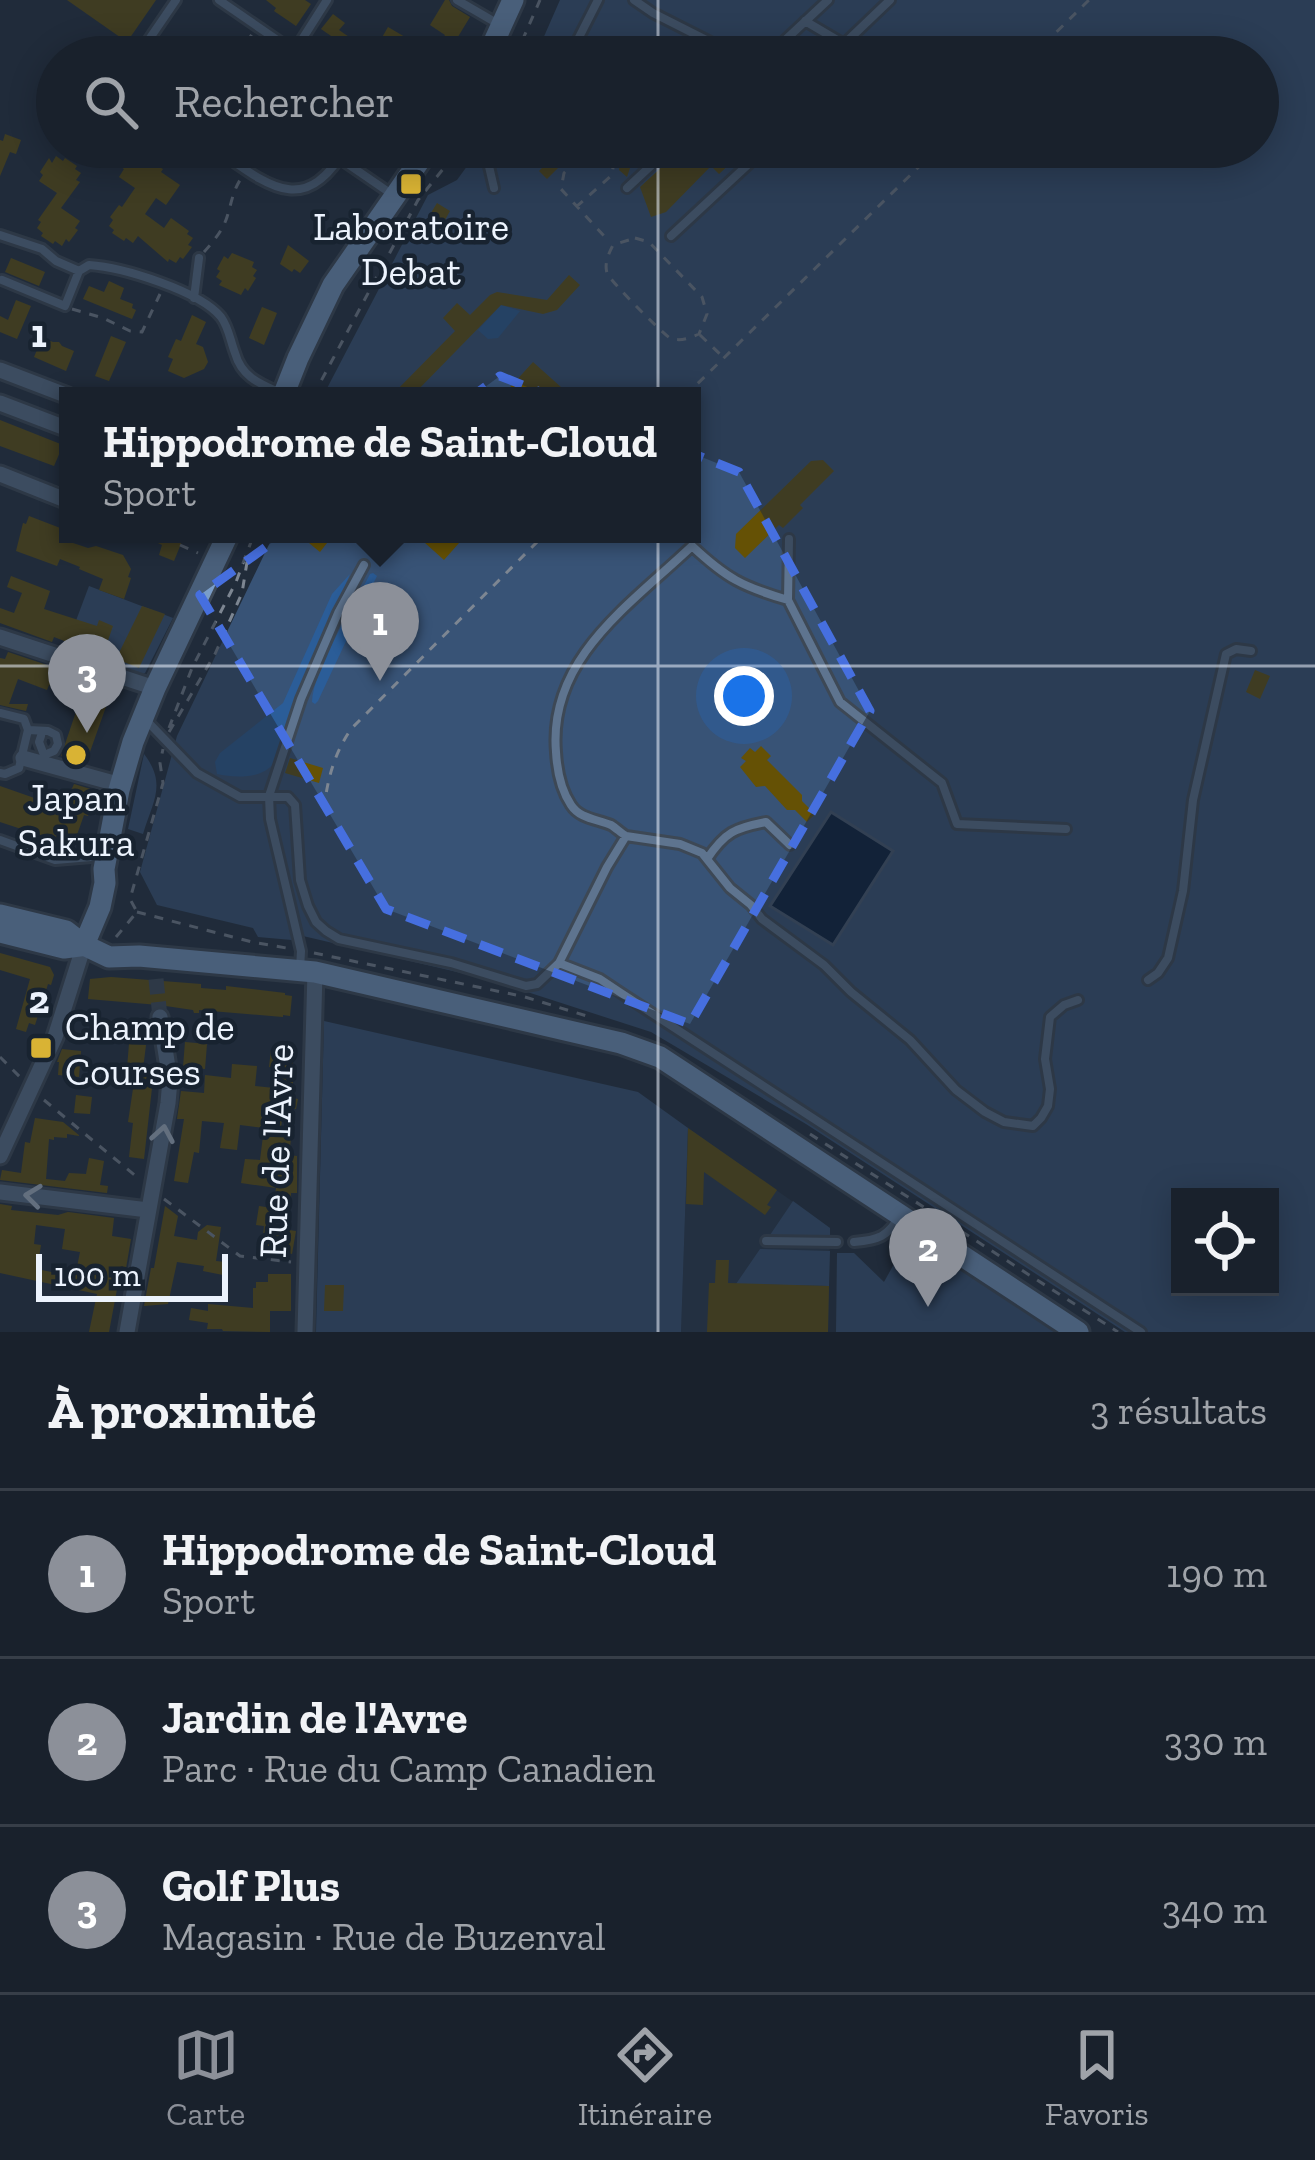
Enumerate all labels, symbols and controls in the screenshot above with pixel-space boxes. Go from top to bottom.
search box [36,36,1279,168]
icon: search [78,69,144,135]
text: Rechercher [174,75,394,129]
marker: Laboratoire Debat [398,171,424,197]
place label: Laboratoire Debat [313,203,509,295]
text: 1 [31,310,47,357]
popup [59,387,701,543]
text: Hippodrome de Saint-Cloud [103,415,657,469]
text: Sport [103,469,196,516]
pin: 1 [341,582,419,681]
pin: 3 [48,634,126,733]
your location [714,666,774,726]
marker: Japan Sakura [63,742,89,768]
place label: Japan Sakura [17,774,135,866]
text: 2 [29,976,50,1023]
place label: Champ de Courses [65,1003,235,1095]
marker: Champ de Courses [28,1035,54,1061]
street label: Rue de l'Avre [249,1043,303,1259]
one-way arrow [149,1125,174,1145]
one-way arrow [23,1184,42,1210]
map controls [1171,1188,1279,1296]
button: locate [1171,1188,1279,1296]
pin: 2 [889,1208,967,1307]
scale bar [36,1248,228,1301]
text: 100 m [54,1255,141,1294]
text: À proximité [48,1380,316,1441]
text: 3 résultats [1090,1387,1267,1434]
text: Hippodrome de Saint-Cloud [162,1523,716,1577]
text: 1 [79,1550,95,1597]
text: 190 m [1166,1550,1267,1597]
text: Sport [162,1577,255,1624]
text: Jardin de l'Avre [162,1691,468,1745]
text: 2 [77,1718,97,1765]
text: 330 m [1164,1718,1267,1765]
text: Parc · Rue du Camp Canadien [162,1745,655,1792]
text: Golf Plus [162,1859,340,1913]
text: 3 [77,1886,97,1933]
text: 340 m [1162,1886,1267,1933]
text: Magasin · Rue de Buzenval [162,1913,606,1960]
tab: Carte [166,2022,245,2133]
tab: Itinéraire [578,2022,712,2133]
tab: Favoris [1045,2022,1149,2133]

